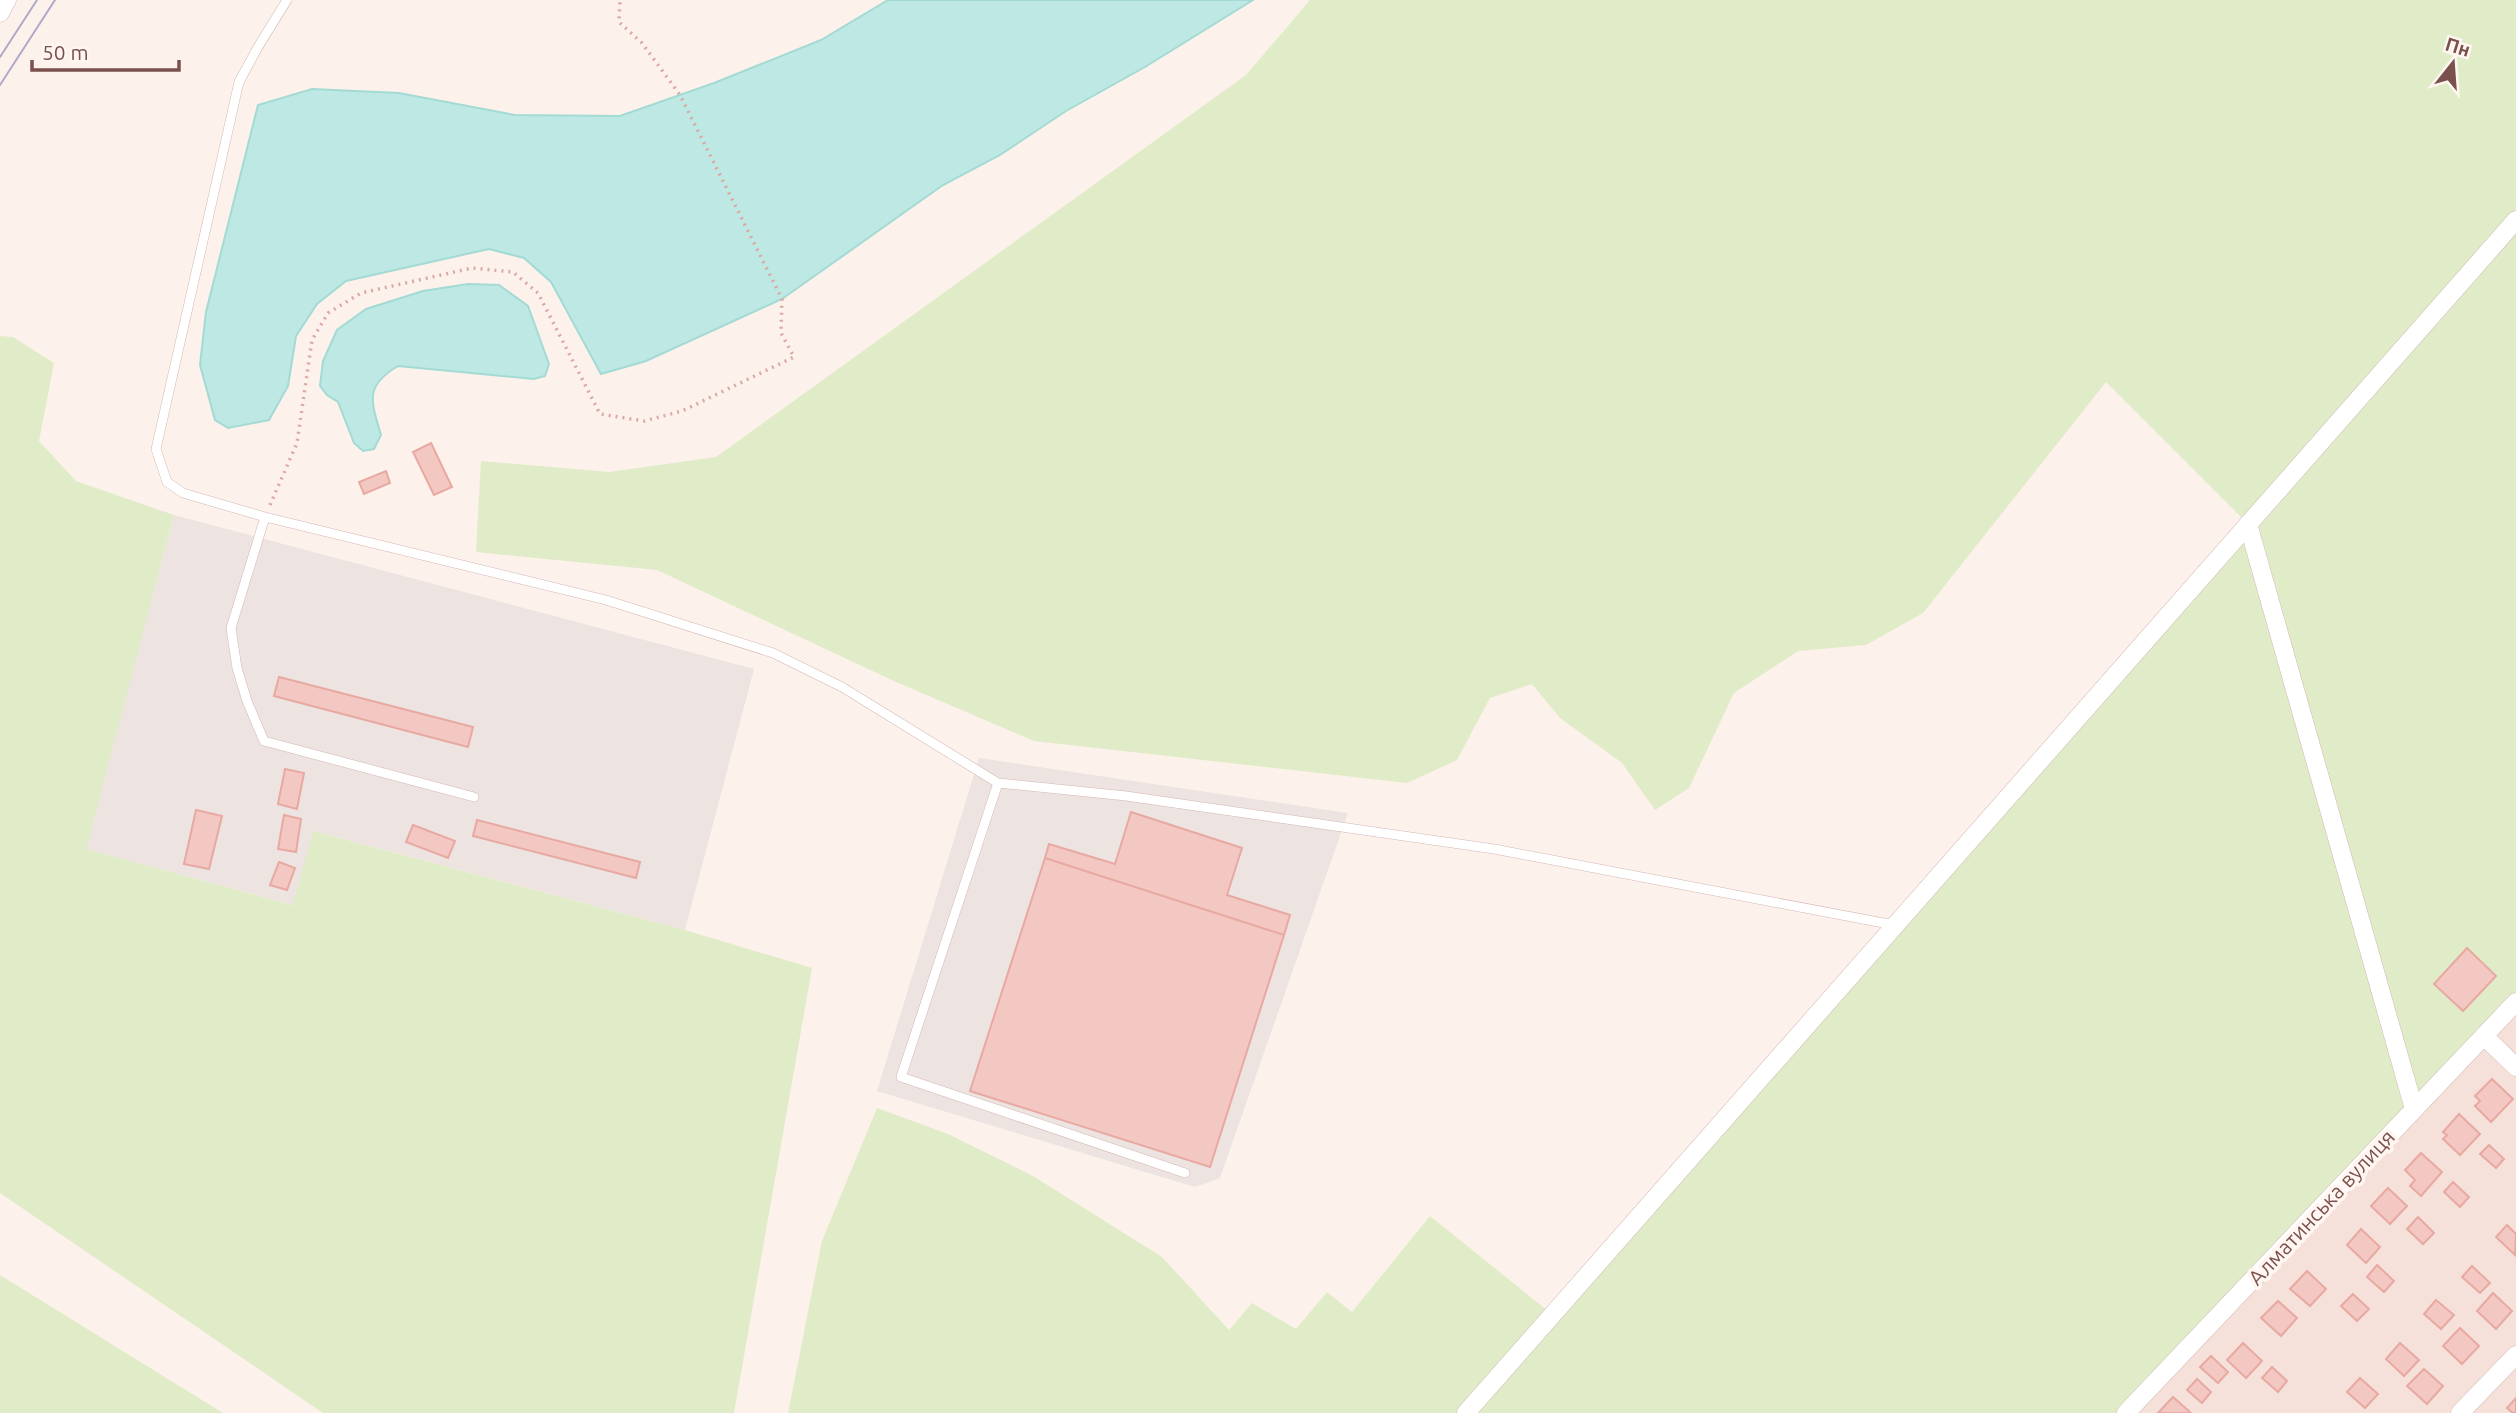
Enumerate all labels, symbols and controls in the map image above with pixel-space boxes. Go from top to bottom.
scale bar [32,28,178,72]
north arrow [2418,28,2488,98]
text: Пн [2443,33,2473,61]
text: 50 m [42,40,89,64]
street label: Алматинська вулиця [2243,1125,2399,1289]

